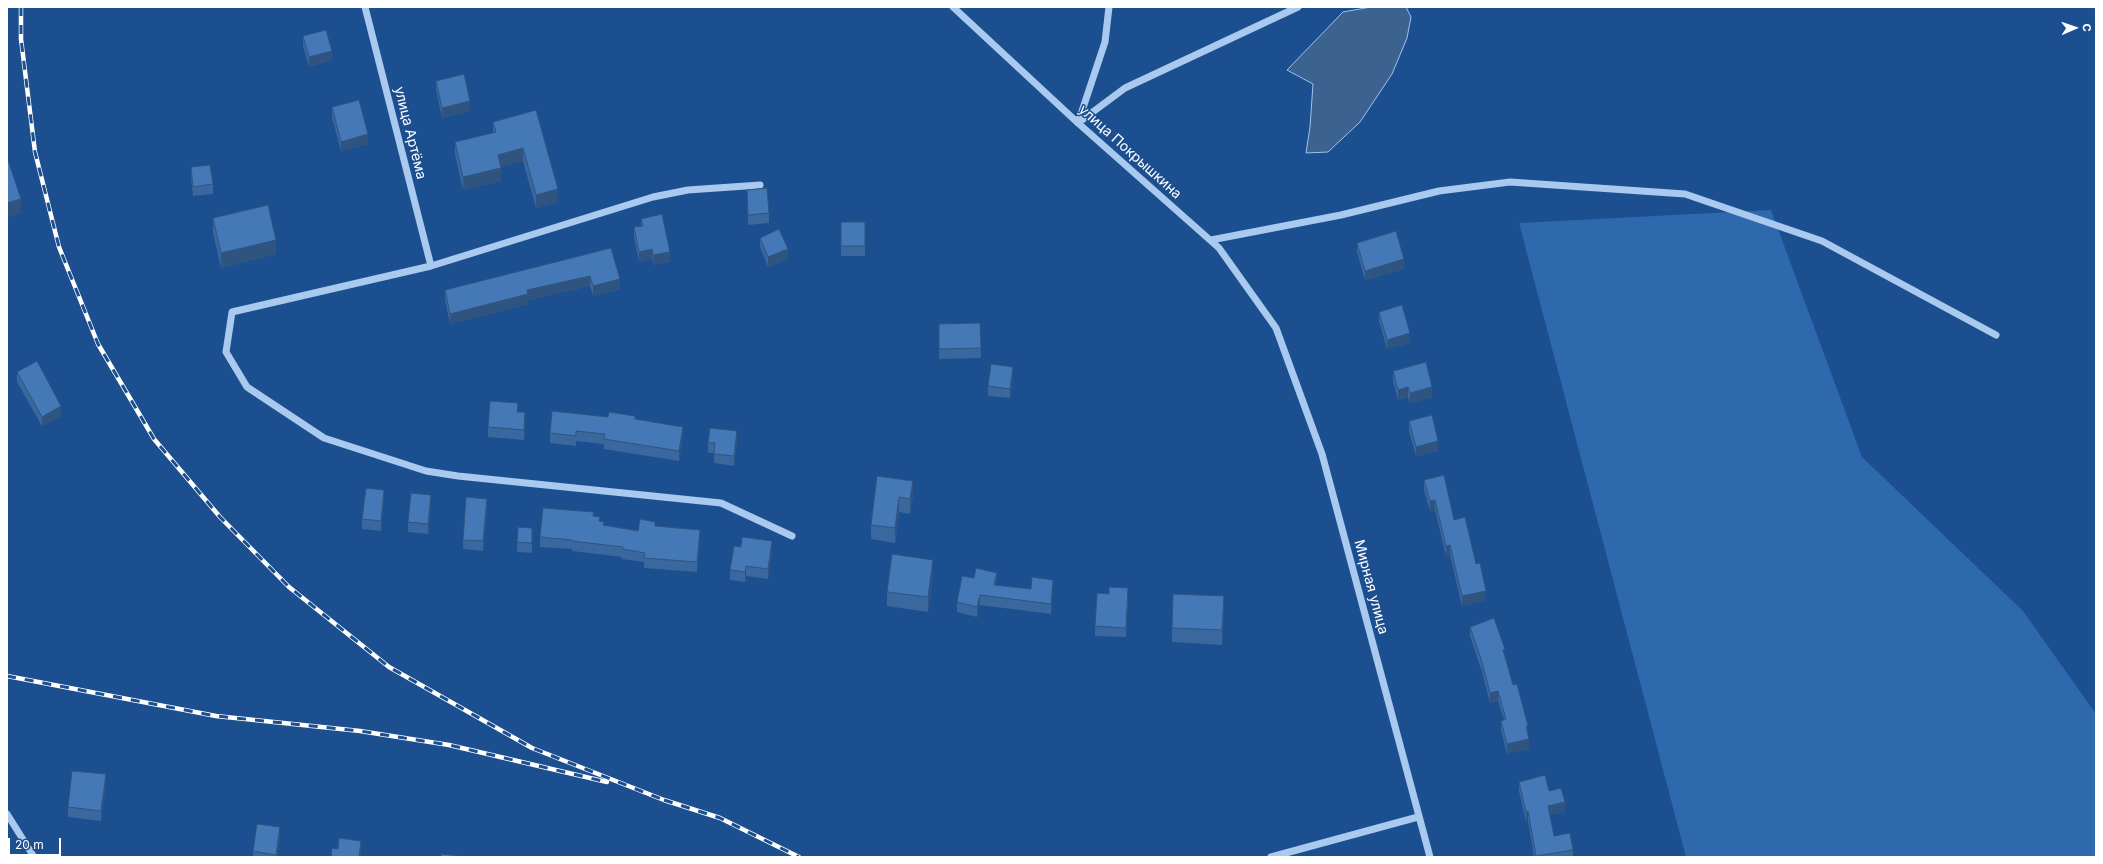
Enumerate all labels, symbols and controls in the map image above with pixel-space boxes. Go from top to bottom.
north arrow [2055,8,2095,48]
text: С [2080,23,2094,32]
street label: улица Артёма [390,85,430,181]
street label: улица Покрышкина [1075,101,1185,203]
street label: Мирная улица [1350,538,1392,636]
scale bar [10,830,63,856]
text: 20 m [15,837,44,852]

